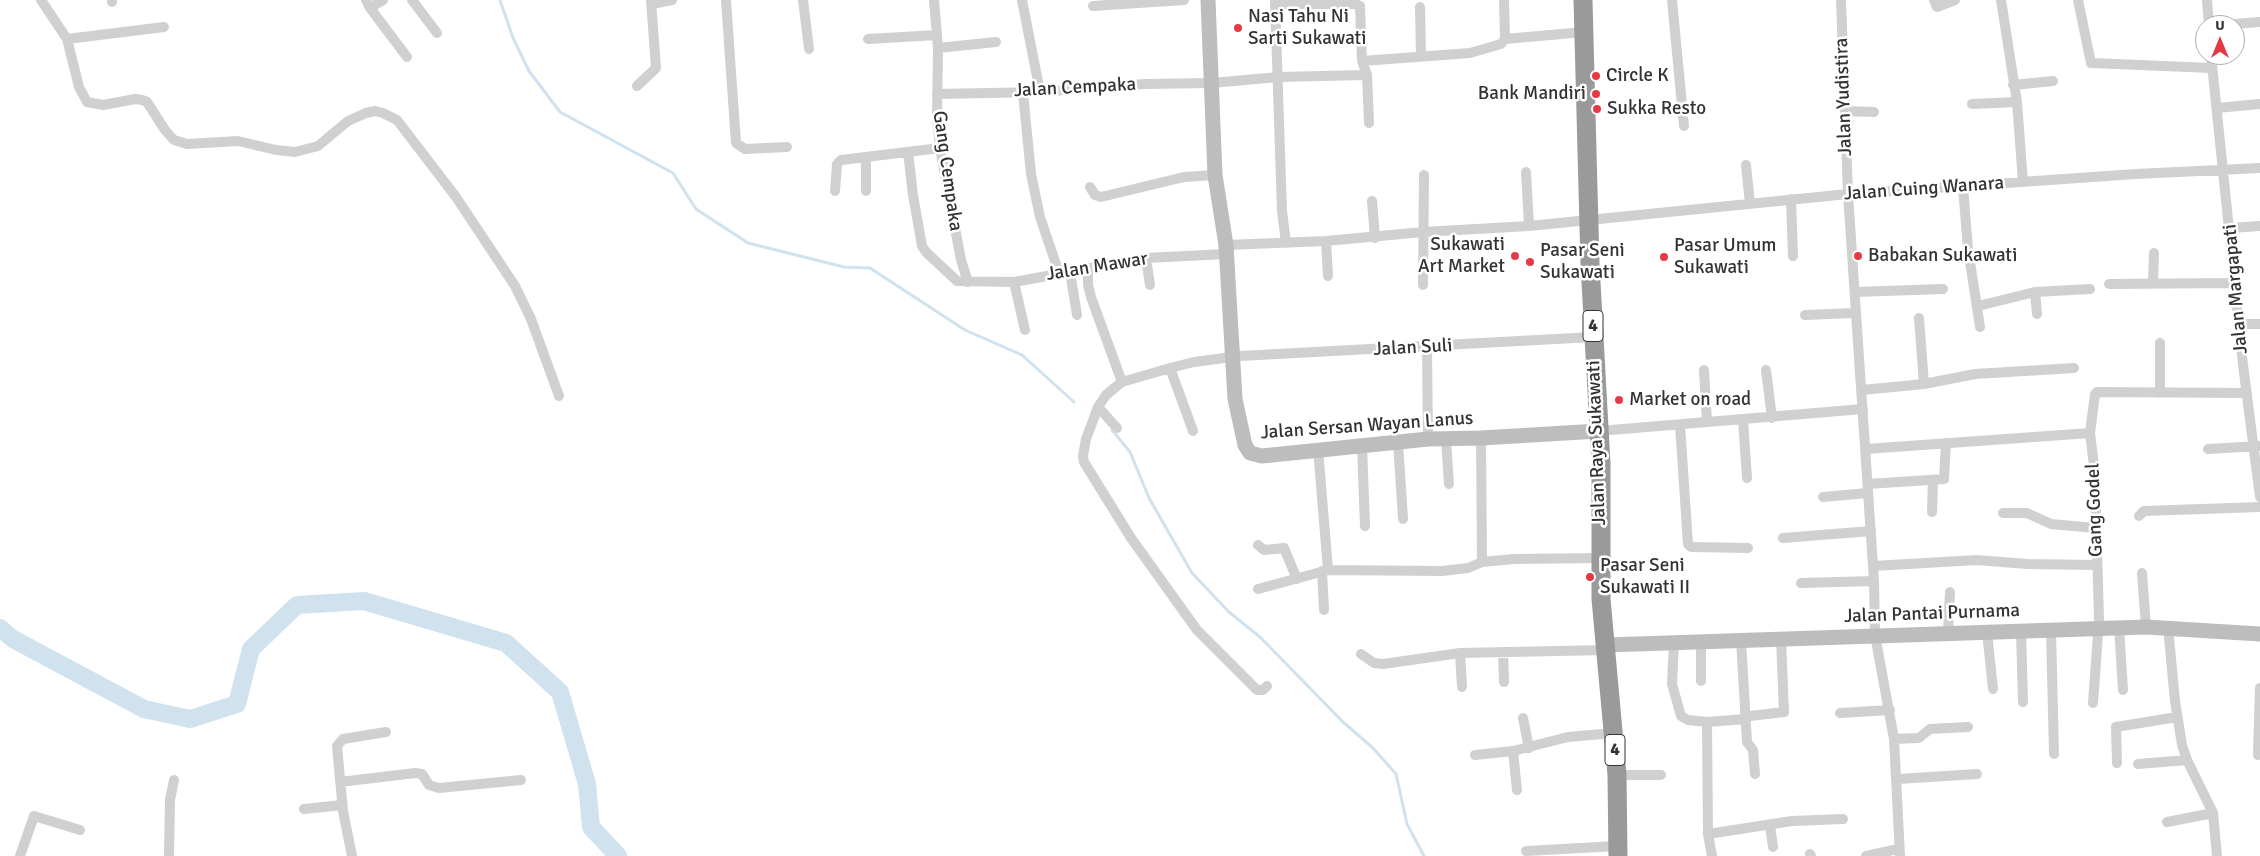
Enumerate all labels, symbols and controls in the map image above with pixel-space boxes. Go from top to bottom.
place label: Nasi Tahu Ni Sarti Sukawati [1248,6,1367,50]
north arrow [2195,15,2245,65]
text: U [2215,17,2225,34]
marker: Nasi Tahu Ni Sarti Sukawati [1232,22,1244,34]
street label: Jalan Yudistira [1831,37,1857,157]
place label: Circle K [1606,65,1669,87]
marker: Circle K [1590,70,1602,82]
street label: Jalan Cempaka [1013,73,1137,103]
place label: Bank Mandiri [1478,83,1586,105]
marker: Bank Mandiri [1590,88,1602,100]
place label: Sukka Resto [1607,98,1706,120]
marker: Sukka Resto [1591,103,1603,115]
street label: Gang Cempaka [927,109,967,233]
street label: Jalan Cuing Wanara [1843,172,2005,206]
street label: Jalan Margapati [2219,223,2253,355]
place label: Sukawati Art Market [1418,234,1505,278]
place label: Pasar Umum Sukawati [1674,235,1777,279]
place label: Pasar Seni Sukawati [1540,240,1625,284]
place label: Babakan Sukawati [1868,245,2017,267]
street label: Jalan Mawar [1045,248,1149,286]
marker: Sukawati Art Market [1509,250,1521,262]
marker: Babakan Sukawati [1852,250,1864,262]
marker: Pasar Umum Sukawati [1658,251,1670,263]
marker: Pasar Seni Sukawati [1524,256,1536,268]
road number: 4 [1583,310,1603,342]
street label: Jalan Suli [1373,335,1453,361]
street label: Jalan Raya Sukawati [1583,360,1611,526]
place label: Market on road [1629,389,1751,411]
marker: Market on road [1613,394,1625,406]
street label: Jalan Sersan Wayan Lanus [1260,407,1474,445]
street label: Gang Godel [2082,463,2108,557]
place label: Pasar Seni Sukawati II [1600,555,1690,599]
marker: Pasar Seni Sukawati II [1584,571,1596,583]
street label: Jalan Pantai Purnama [1844,600,2020,628]
road number: 4 [1605,734,1625,766]

